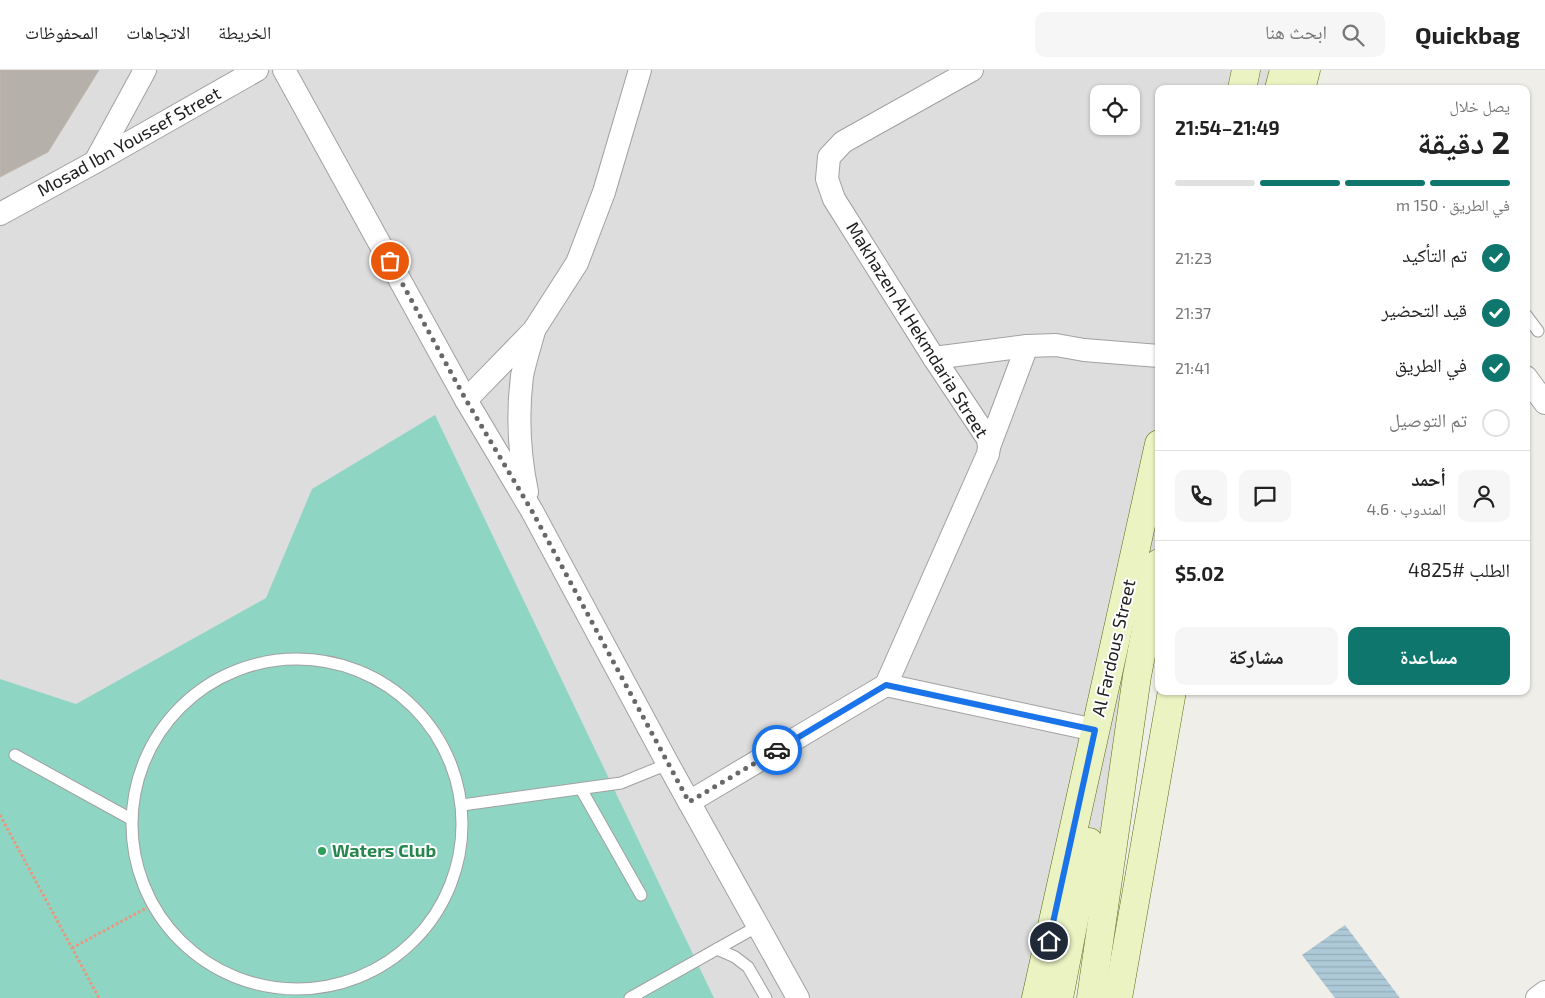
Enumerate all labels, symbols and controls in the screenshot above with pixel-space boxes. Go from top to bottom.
search box [1035,12,1385,57]
text: ابحث هنا [1265,20,1327,43]
text: Quickbag [1415,20,1520,49]
text: المحفوظات [25,21,98,43]
text: الاتجاهات [126,21,190,43]
text: الخريطة [218,21,271,43]
icon: search [1339,21,1367,49]
street label: Mosad Ibn Youssef Street [33,81,224,201]
map controls [1090,85,1140,135]
button: locate [1090,85,1140,135]
text: يصل خلال [1450,96,1510,115]
text: 21:49–21:54 [1175,116,1280,139]
text: 2 دقيقة [1417,122,1510,160]
text: في الطريق · 150 m [1396,195,1510,214]
street label: Makhazen Al Hekmdaria Street [842,217,994,442]
pin [369,240,411,282]
text: تم التأكيد [1402,243,1467,266]
icon: check [1482,244,1510,272]
icon: bag [376,247,404,275]
text: 21:23 [1175,248,1212,267]
text: قيد التحضير [1382,298,1467,321]
icon: check [1482,299,1510,327]
text: 21:37 [1175,303,1211,322]
text: في الطريق [1395,353,1467,376]
icon: check [1482,354,1510,382]
text: 21:41 [1175,358,1210,377]
text: تم التوصيل [1389,408,1467,431]
text: أحمد [1411,467,1446,490]
button: phone [1175,470,1227,522]
button: chat [1239,470,1291,522]
button: person [1458,470,1510,522]
text: المندوب · 4.6 [1367,499,1446,518]
text: الطلب #4825 [1408,558,1510,581]
text: $5.02 [1175,562,1224,585]
street label: Al Fardous Street [1087,577,1140,719]
button: مشاركة [1175,627,1338,685]
button: مساعدة [1348,627,1510,685]
courier [752,725,802,775]
icon: car [763,736,791,764]
place label: Waters Club [332,839,436,861]
marker: Waters Club [316,845,328,857]
pin [1028,920,1070,962]
icon: home [1035,927,1063,955]

